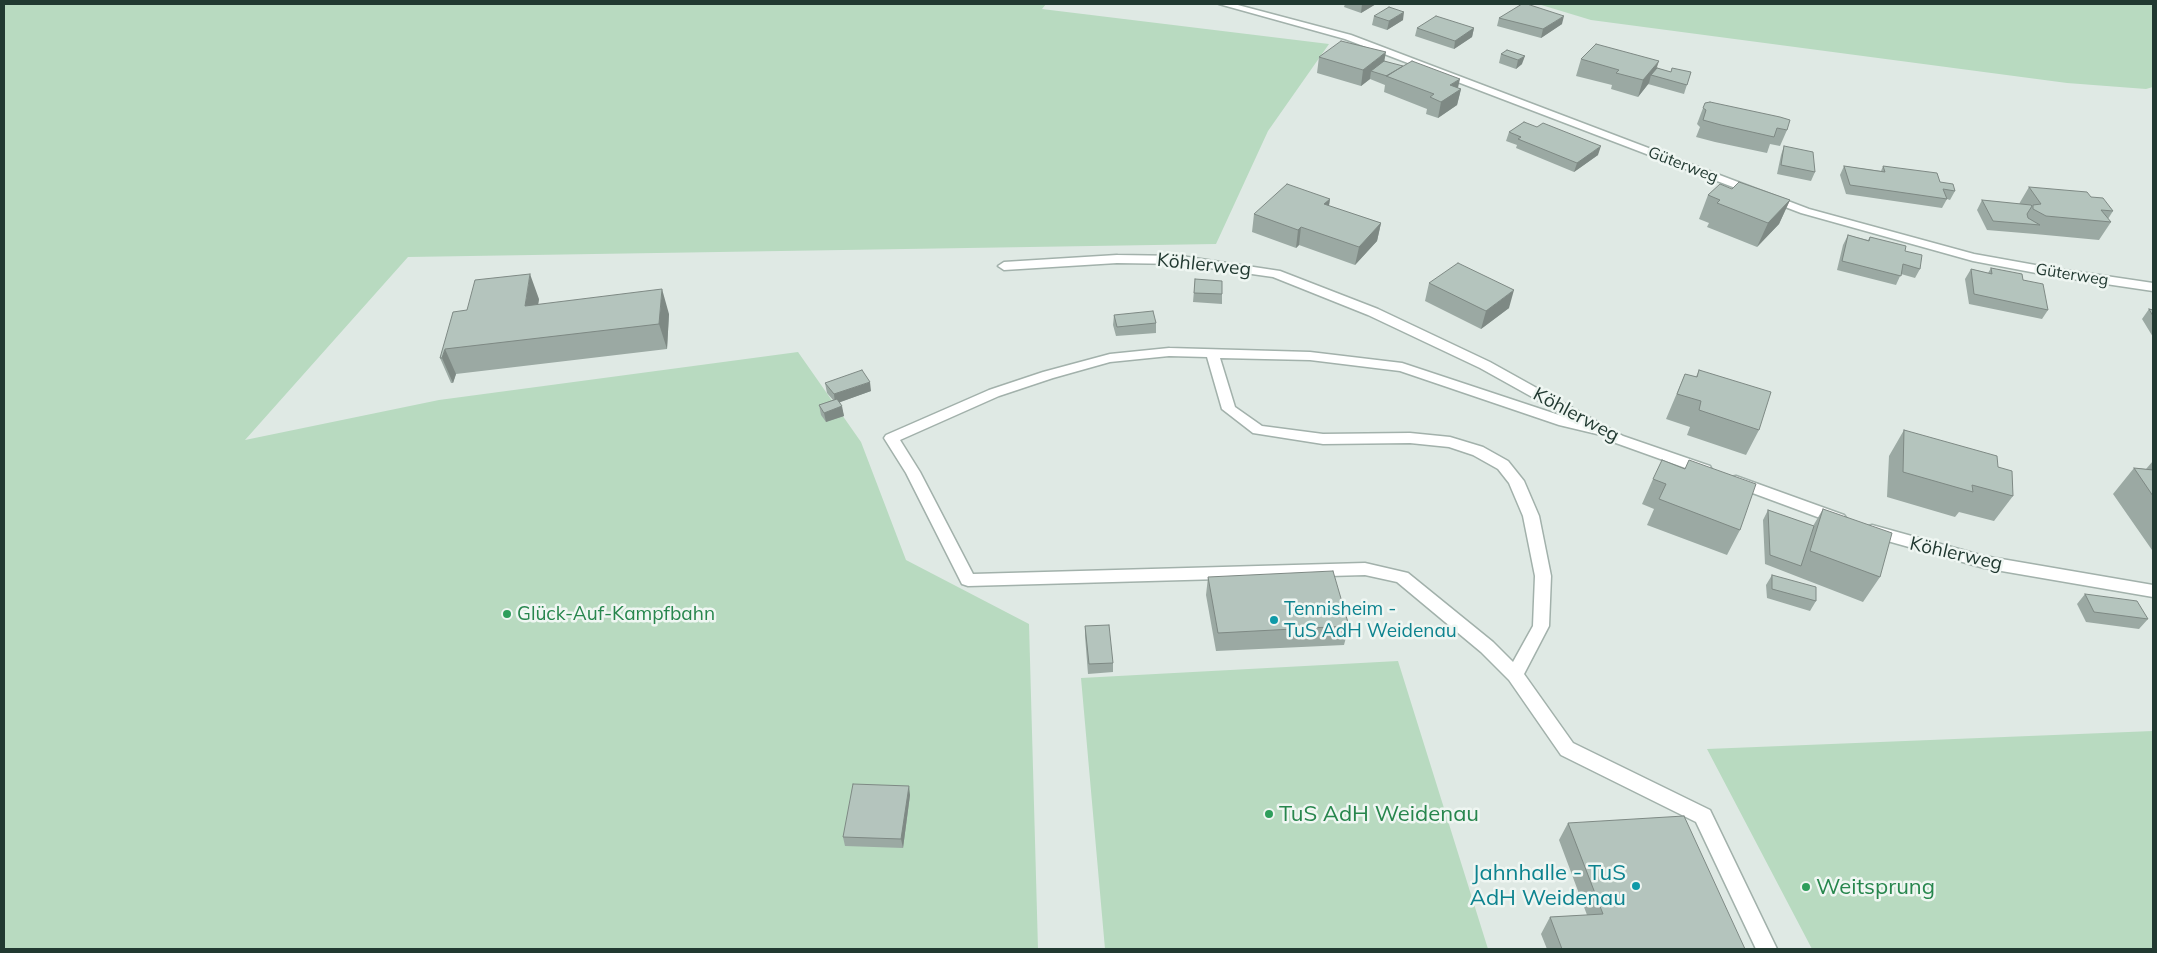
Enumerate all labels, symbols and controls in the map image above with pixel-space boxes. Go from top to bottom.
street label: Güterweg [1645,143,1721,187]
street label: Köhlerweg [1156,249,1252,281]
street label: Güterweg [2034,260,2110,290]
street label: Köhlerweg [1529,383,1623,447]
street label: Köhlerweg [1907,532,2005,576]
place label: Tennisheim - TuS AdH Weidenau [1284,598,1457,642]
place label: Glück-Auf-Kampfbahn [517,603,715,625]
marker: Glück-Auf-Kampfbahn [501,608,513,620]
marker: Tennisheim - TuS AdH Weidenau [1268,614,1280,626]
place label: TuS AdH Weidenau [1279,801,1479,827]
marker: TuS AdH Weidenau [1263,808,1275,820]
place label: Jahnhalle - TuS AdH Weidenau [1470,860,1626,911]
place label: Weitsprung [1816,874,1935,900]
marker: Jahnhalle - TuS AdH Weidenau [1630,880,1642,892]
marker: Weitsprung [1800,881,1812,893]

